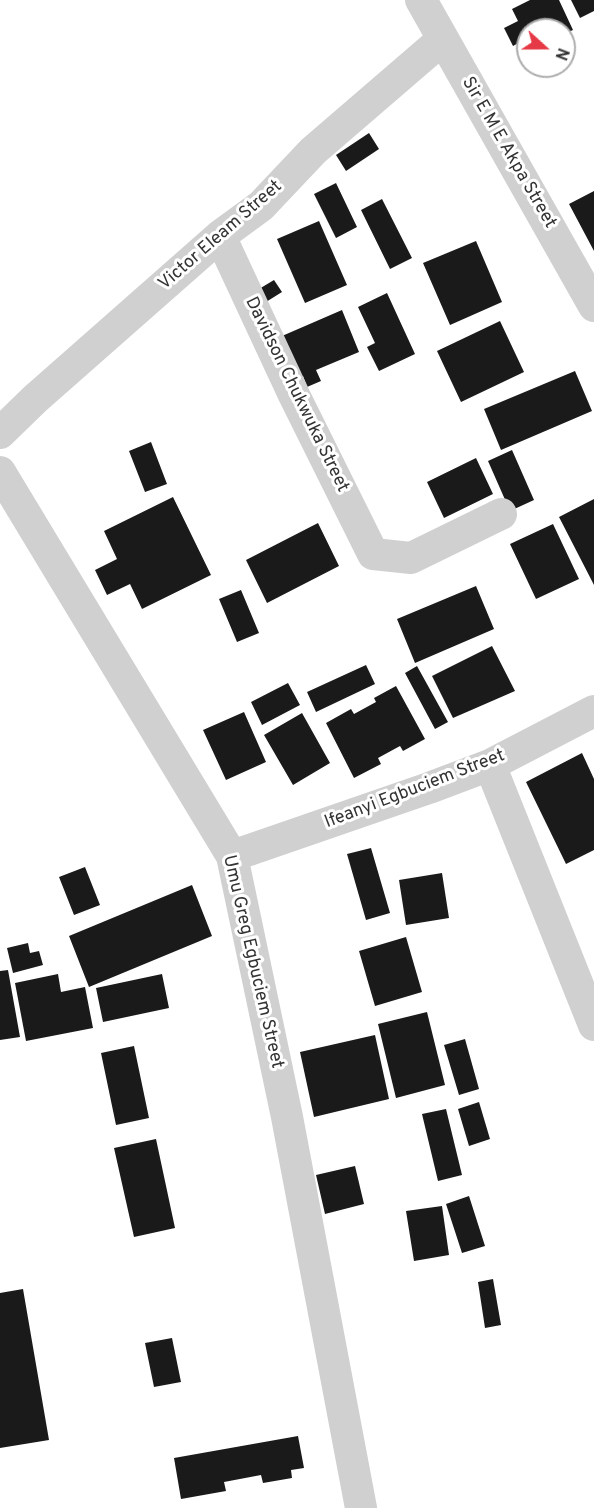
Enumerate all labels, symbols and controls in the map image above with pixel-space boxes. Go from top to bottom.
north arrow [516,18,576,78]
text: N [550,45,572,63]
street label: Sir E M E Akpa Street [456,74,560,232]
street label: Victor Eleam Street [155,176,287,296]
street label: Davidson Chukwuka Street [239,294,353,496]
street label: Ifeanyi Egbuciem Street [322,746,508,834]
street label: Umu Greg Egbuciem Street [217,853,287,1071]

